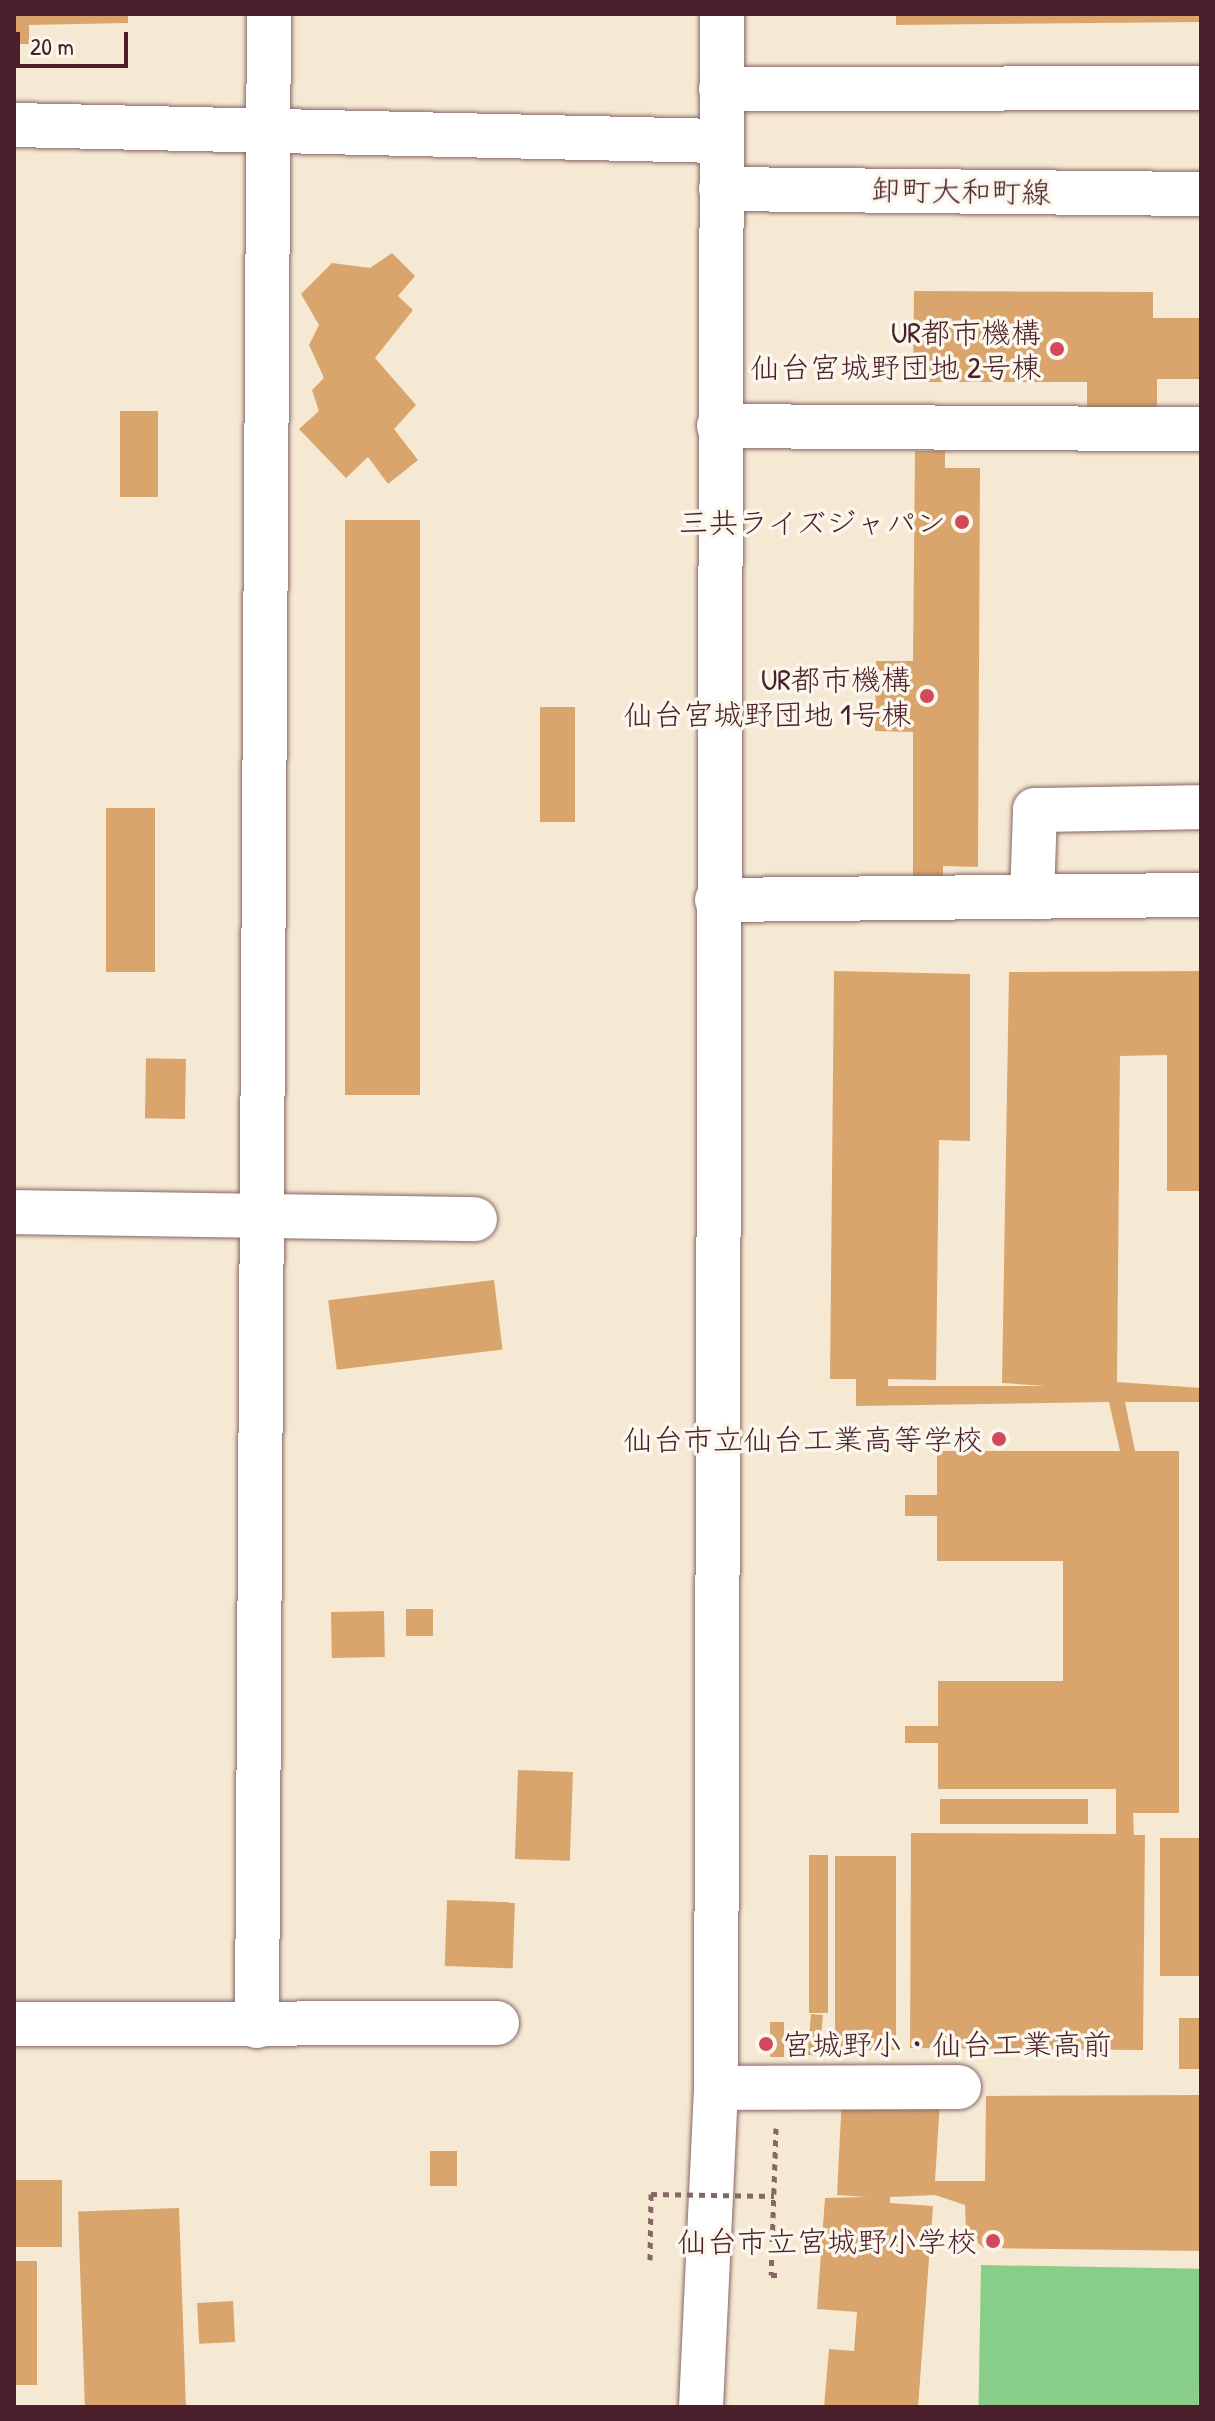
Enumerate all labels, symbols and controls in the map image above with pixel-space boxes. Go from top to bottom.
scale bar [20,16,132,66]
text: 20 m [30,30,74,62]
street label: 卸町大和町線 [871,171,1051,211]
place label: UR都市機構 仙台宮城野団地 2号棟 [750,314,1041,384]
marker: UR都市機構 仙台宮城野団地 2号棟 [1048,340,1066,358]
place label: 三共ライズジャパン [676,504,946,540]
marker: 三共ライズジャパン [953,513,971,531]
place label: UR都市機構 仙台宮城野団地 1号棟 [623,661,911,732]
marker: UR都市機構 仙台宮城野団地 1号棟 [918,687,936,705]
place label: 仙台市立仙台工業高等学校 [623,1421,983,1457]
marker: 仙台市立仙台工業高等学校 [990,1430,1008,1448]
place label: 宮城野小・仙台工業高前 [782,2026,1112,2062]
marker: 宮城野小・仙台工業高前 [757,2035,775,2053]
place label: 仙台市立宮城野小学校 [677,2223,977,2259]
marker: 仙台市立宮城野小学校 [984,2232,1002,2250]

